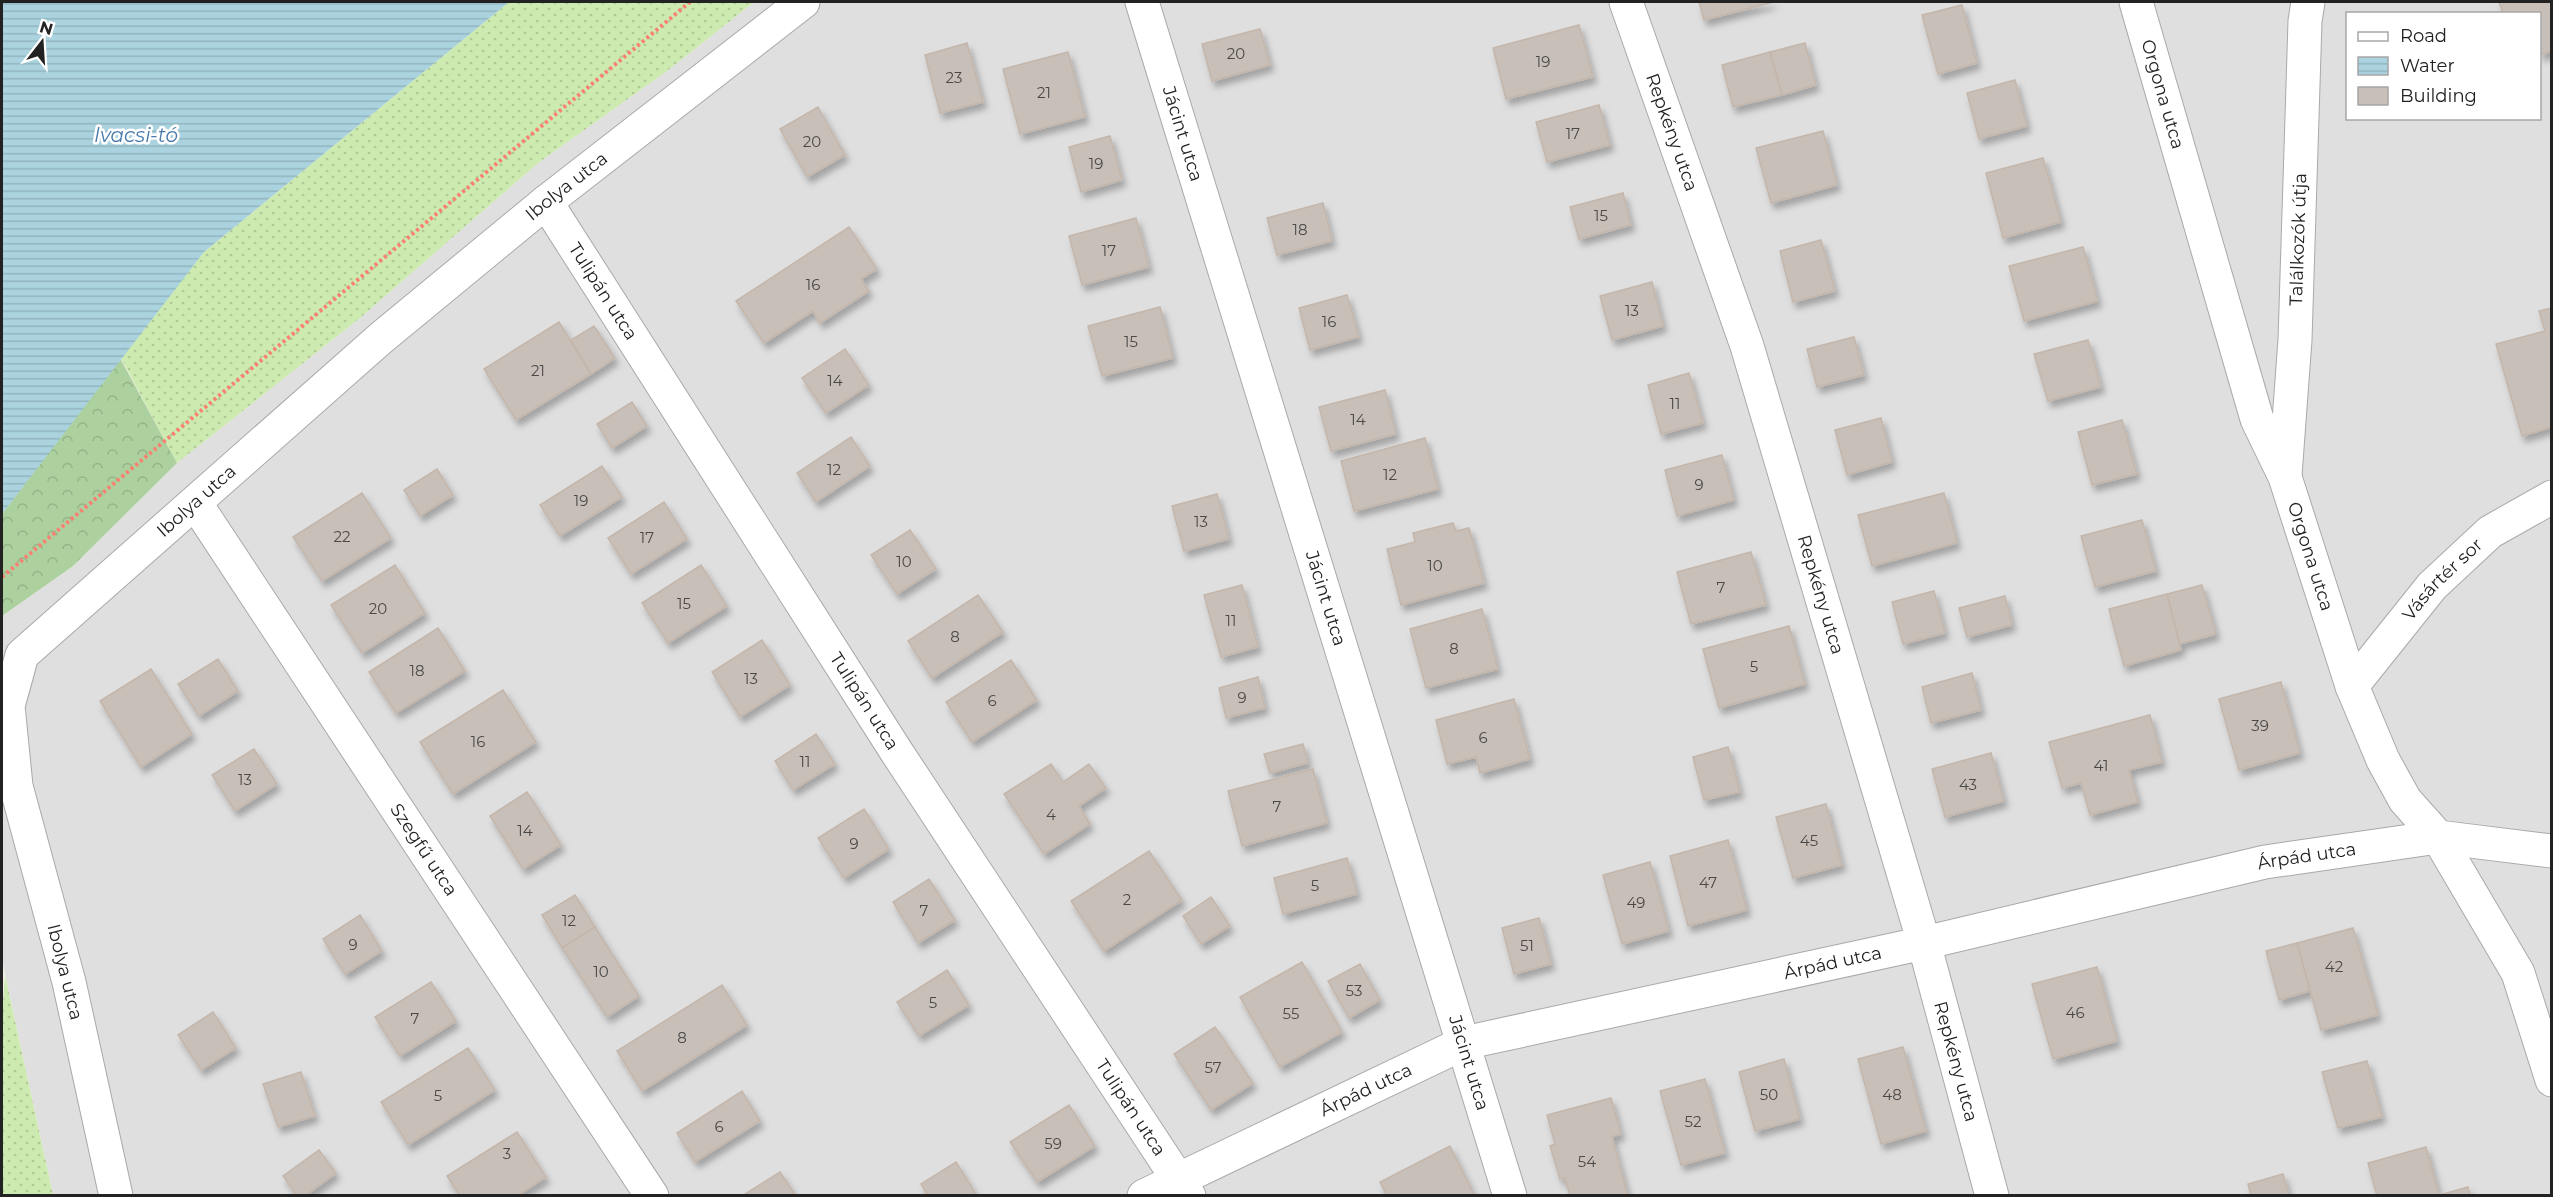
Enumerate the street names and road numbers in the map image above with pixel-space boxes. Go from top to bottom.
street label: Orgona utca [2136,37,2189,152]
street label: Repkény utca [1641,70,1703,194]
street label: Jácint utca [1157,83,1208,184]
street label: Ibolya utca [521,147,612,225]
street label: Találkozók útja [2285,173,2311,306]
street label: Tulipán utca [564,238,642,344]
street label: Ibolya utca [152,460,240,542]
street label: Orgona utca [2283,499,2338,614]
street label: Repkény utca [1793,532,1849,657]
street label: Vásártér sor [2398,534,2487,625]
street label: Jácint utca [1300,547,1351,649]
street label: Tulipán utca [825,648,903,754]
street label: Szegfű utca [385,799,462,900]
street label: Árpád utca [2255,838,2357,874]
street label: Ibolya utca [42,922,88,1022]
street label: Árpád utca [1782,942,1884,984]
street label: Repkény utca [1929,999,1982,1124]
street label: Jácint utca [1444,1011,1494,1113]
street label: Tulipán utca [1091,1055,1171,1160]
street label: Árpád utca [1316,1058,1416,1121]

